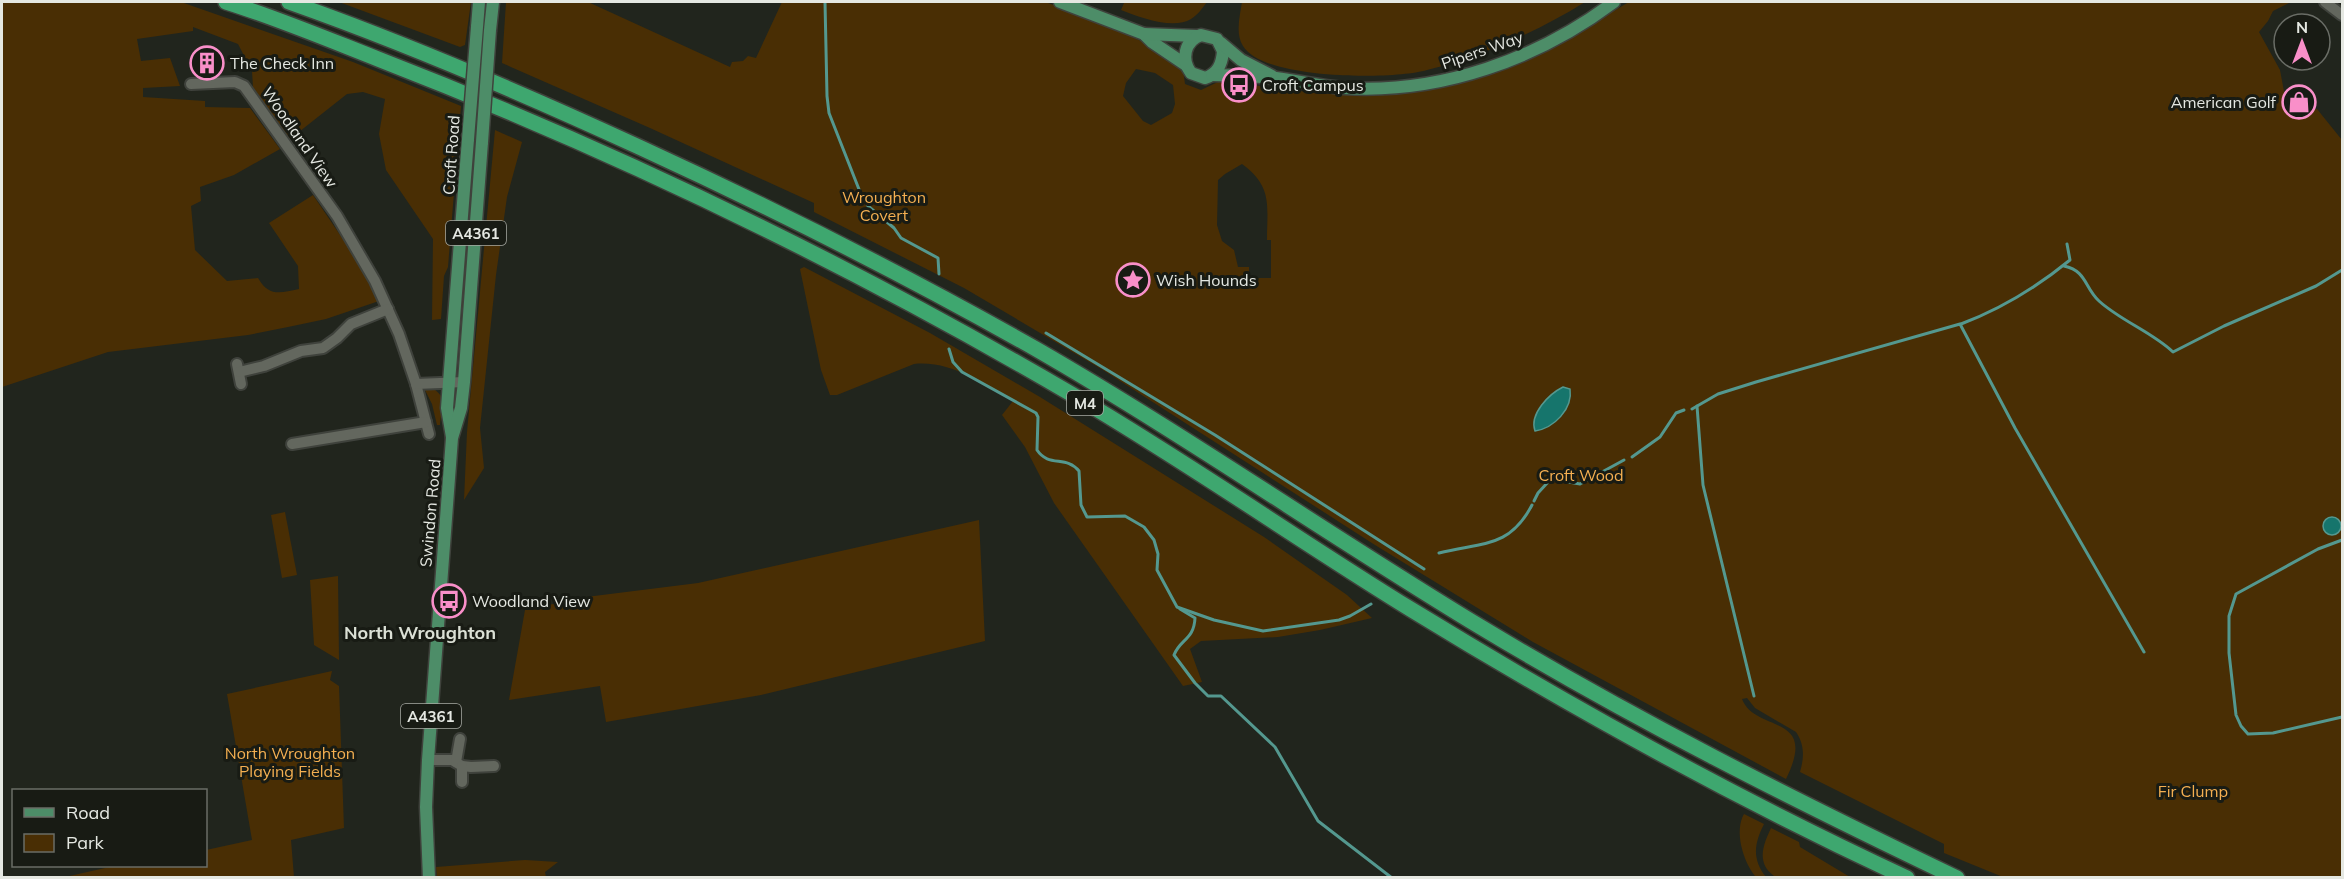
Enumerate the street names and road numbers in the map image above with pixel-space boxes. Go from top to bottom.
street label: Pipers Way [1438,27,1526,73]
street label: Woodland View [258,83,342,191]
street label: Croft Road [438,115,464,195]
road number: A4361 [446,221,506,245]
road number: M4 [1067,391,1103,415]
street label: Swindon Road [415,458,445,568]
road number: A4361 [401,704,461,728]

